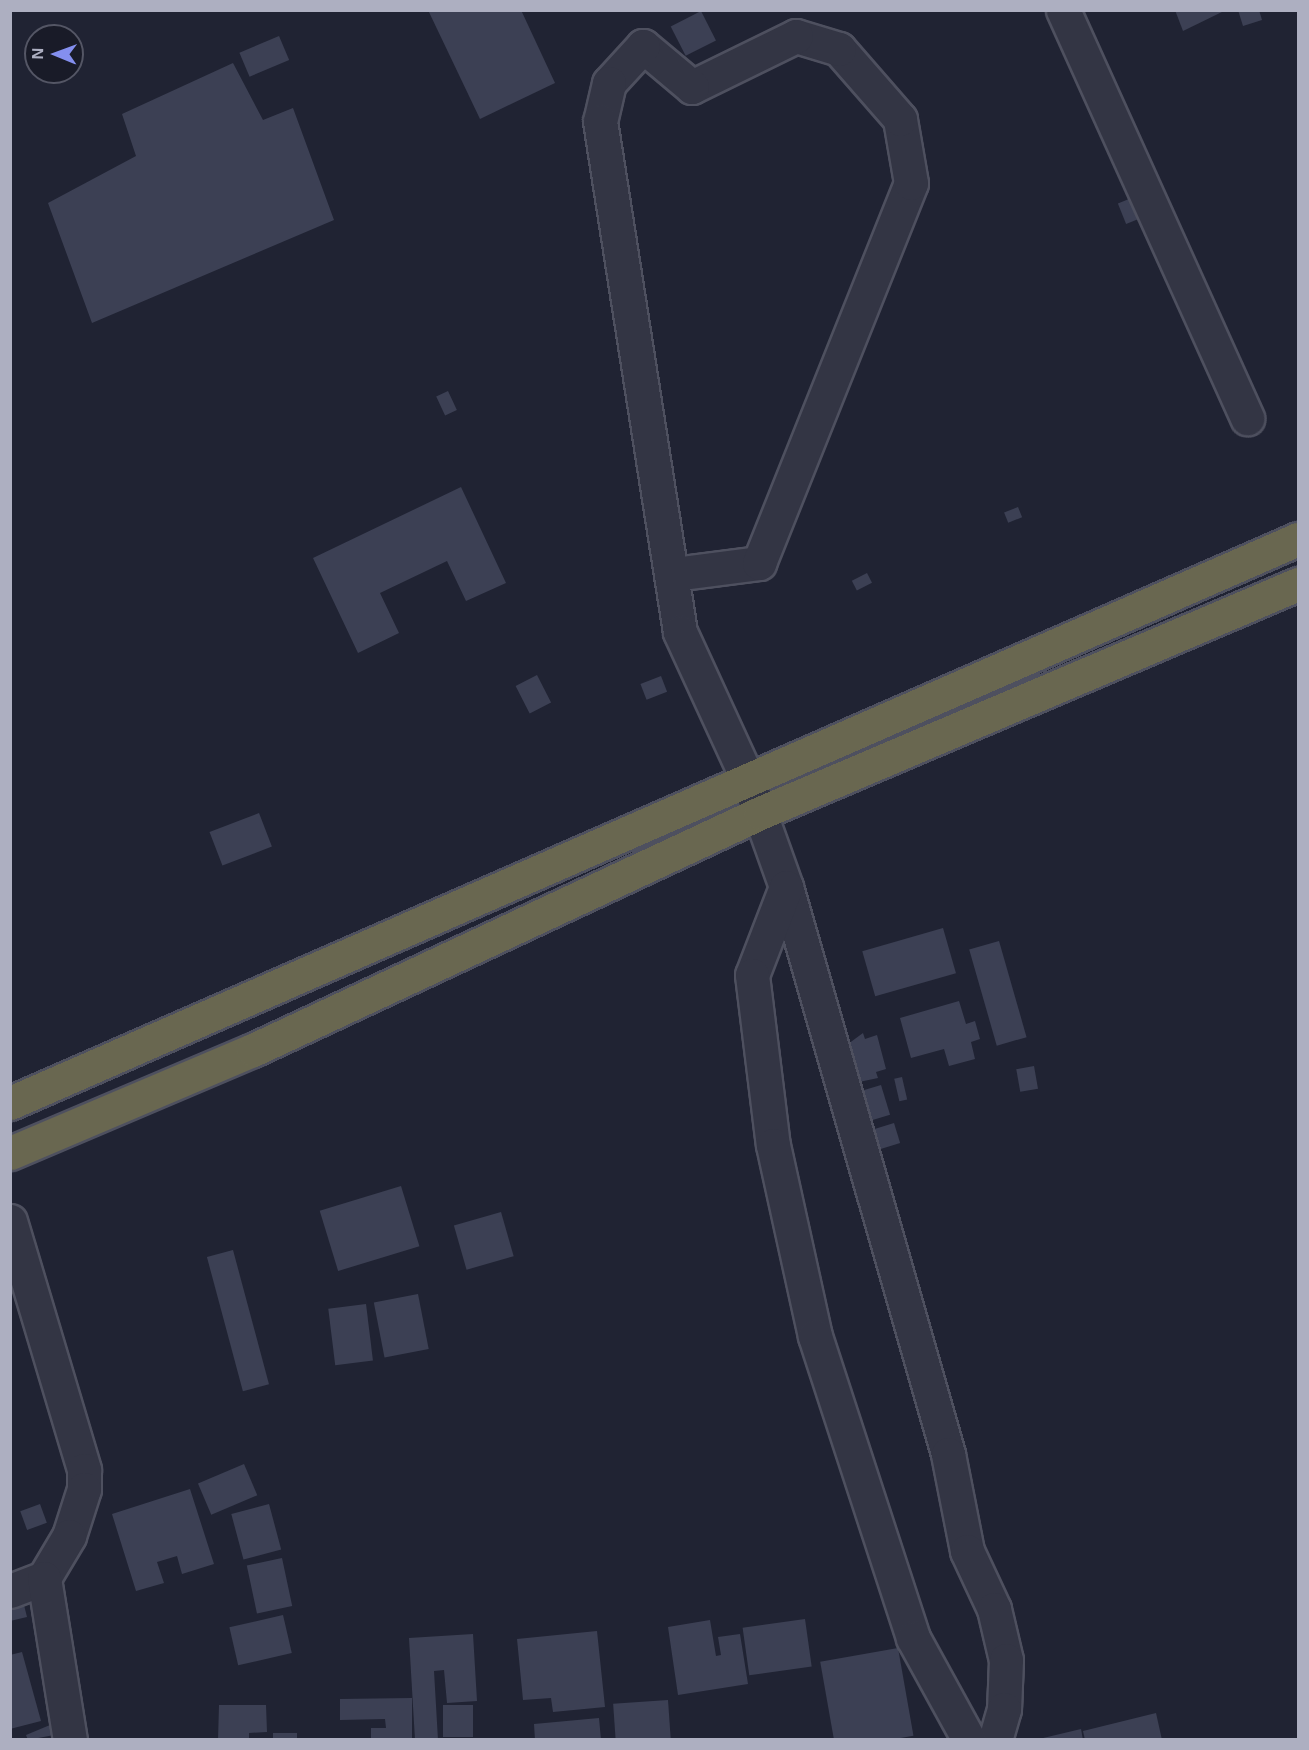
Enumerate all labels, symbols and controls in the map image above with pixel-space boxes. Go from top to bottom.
north arrow [24,24,84,84]
text: N [29,48,46,60]

